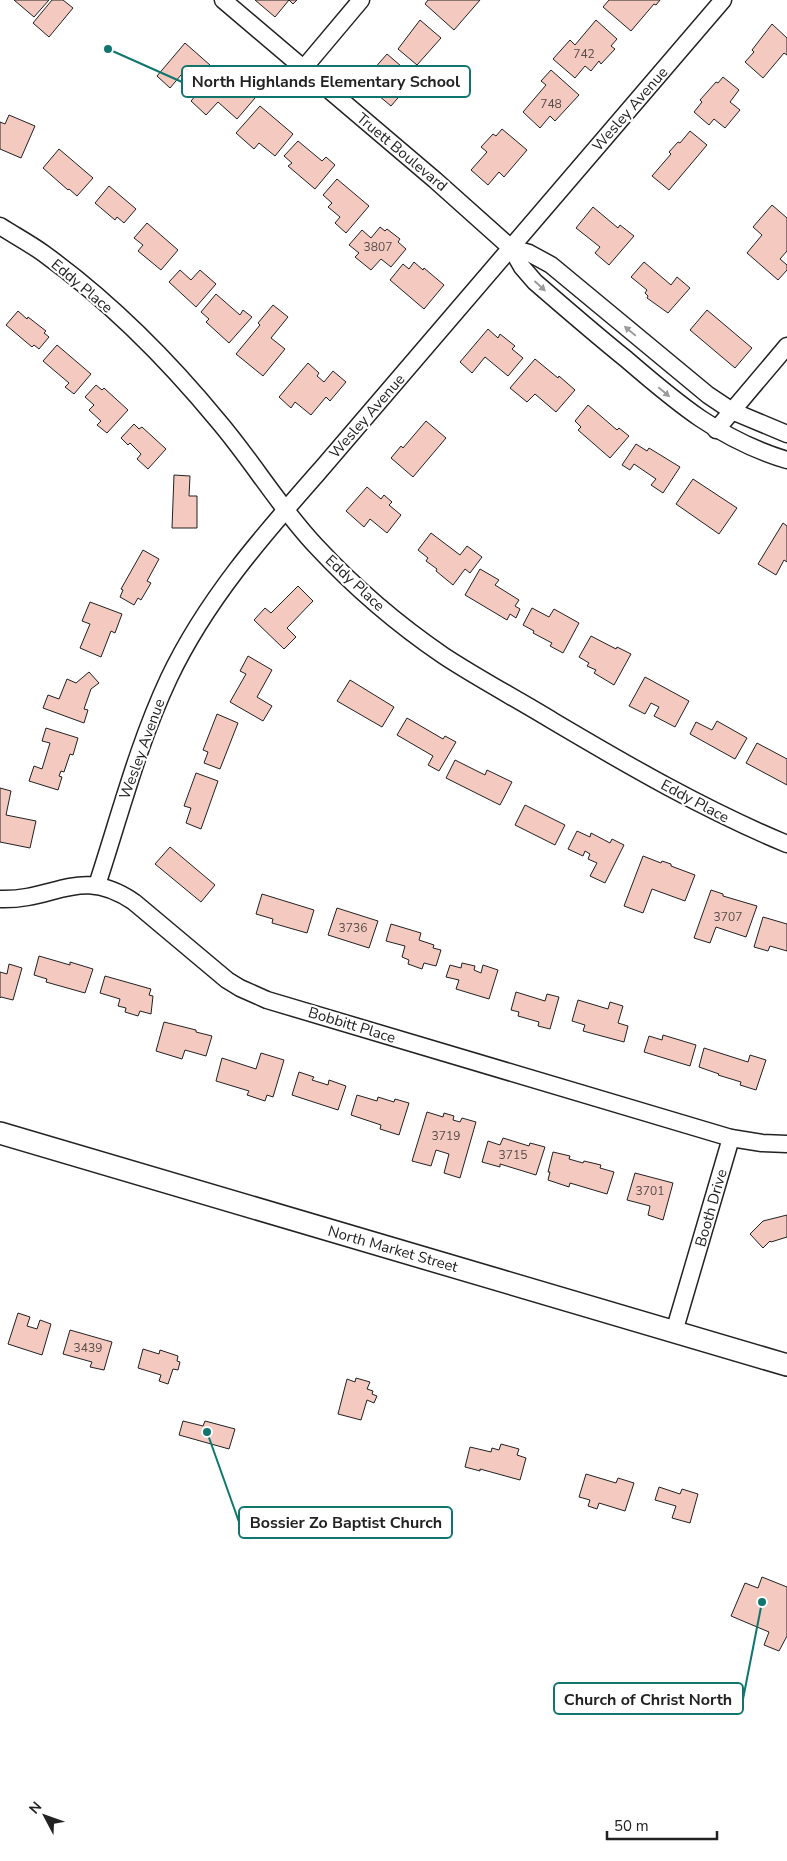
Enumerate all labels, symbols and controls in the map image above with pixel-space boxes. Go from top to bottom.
house number: 742 [573,46,595,62]
street label: Wesley Avenue [588,63,672,155]
callout: North Highlands Elementary School [182,66,470,97]
text: North Highlands Elementary School [192,71,460,93]
house number: 748 [540,96,562,112]
street label: Truett Boulevard [352,108,452,196]
house number: 3807 [364,239,392,255]
street label: Eddy Place [47,254,117,318]
one-way arrow [534,280,546,292]
one-way arrow [624,326,637,337]
street label: Wesley Avenue [325,370,409,462]
one-way arrow [657,386,670,397]
street label: Eddy Place [321,550,389,616]
street label: Wesley Avenue [115,696,169,802]
street label: Eddy Place [657,775,733,827]
house number: 3707 [714,909,742,925]
house number: 3736 [339,920,367,936]
street label: Bobbitt Place [306,1002,398,1048]
house number: 3719 [432,1128,460,1144]
house number: 3715 [499,1147,527,1163]
street label: Booth Drive [690,1167,732,1249]
house number: 3701 [636,1183,664,1199]
street label: North Market Street [326,1221,461,1277]
house number: 3439 [74,1340,102,1356]
callout: Bossier Zo Baptist Church [239,1507,452,1538]
text: Bossier Zo Baptist Church [250,1512,442,1534]
callout: Church of Christ North [554,1683,743,1714]
text: Church of Christ North [564,1689,732,1711]
north arrow [20,1791,70,1841]
text: N [25,1798,46,1818]
scale bar [607,1808,717,1840]
text: 50 m [614,1816,649,1836]

